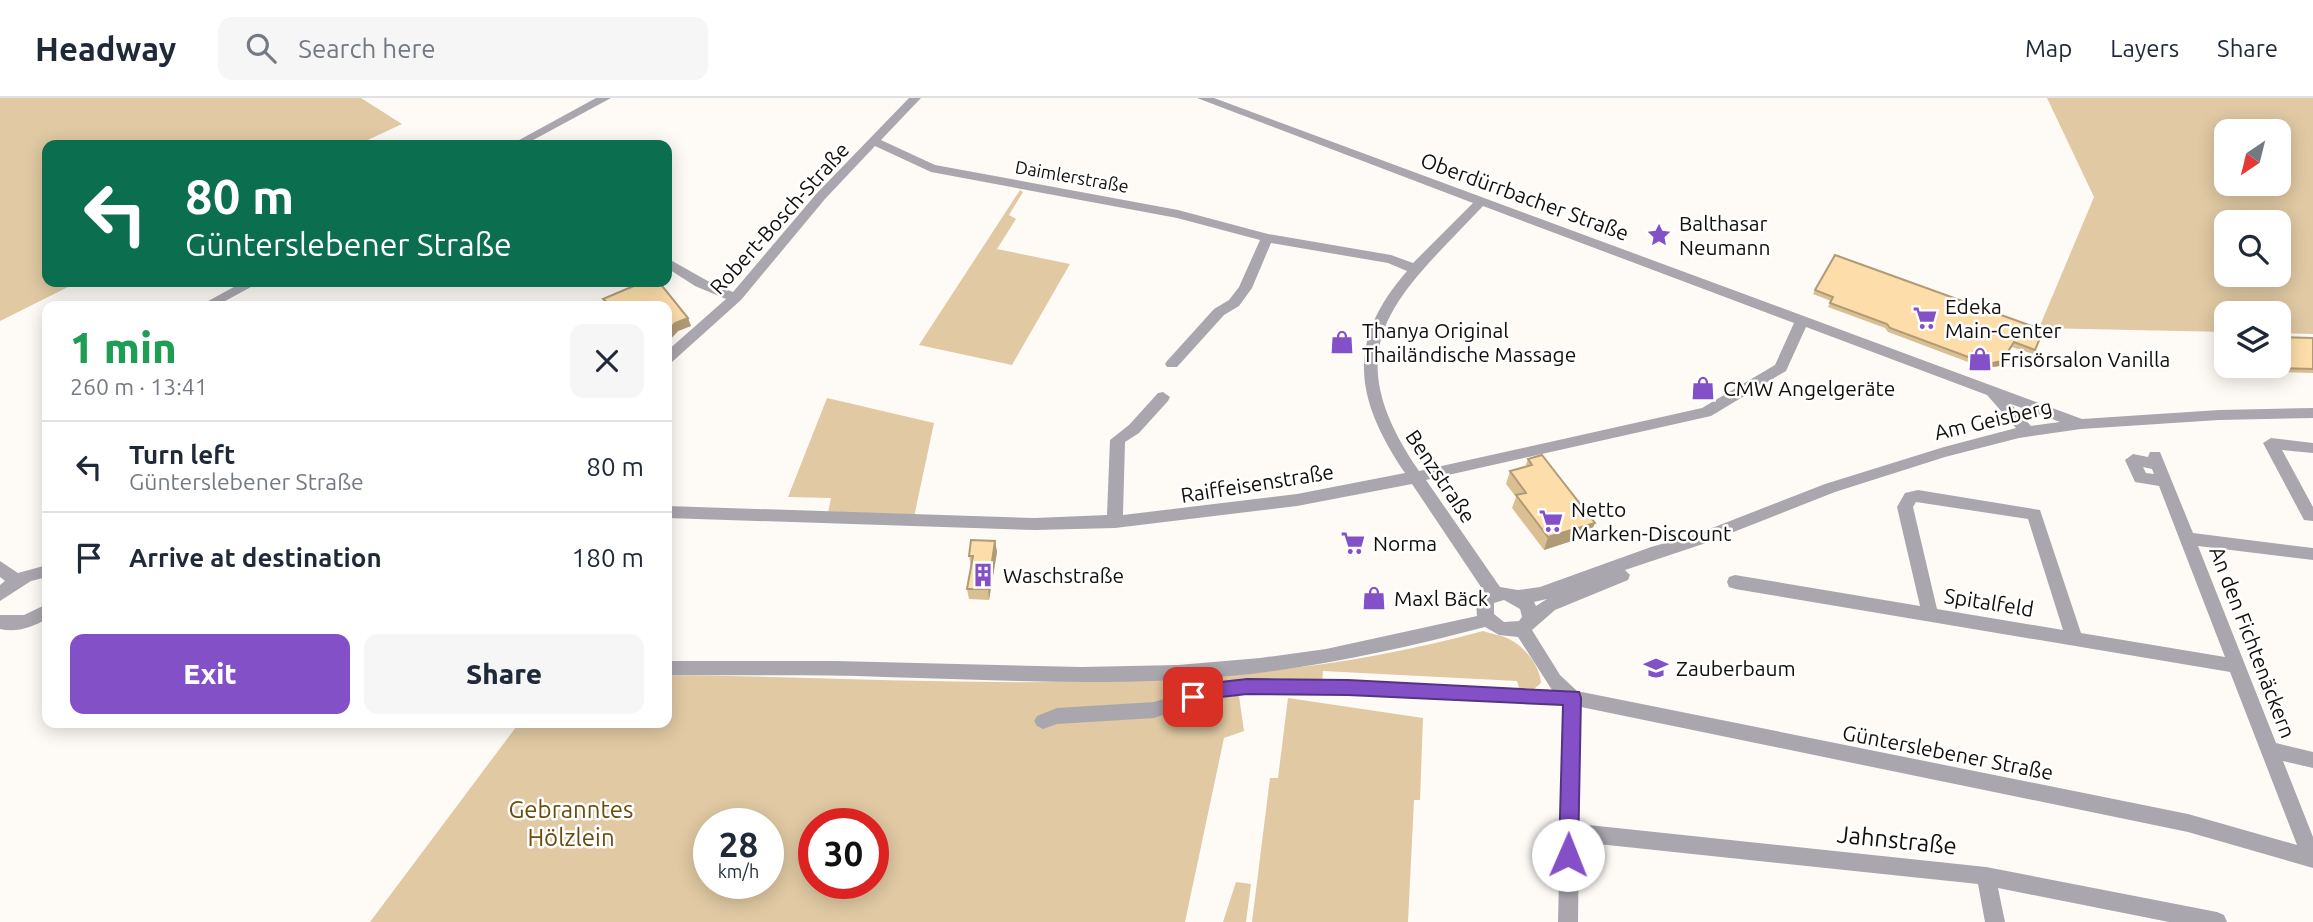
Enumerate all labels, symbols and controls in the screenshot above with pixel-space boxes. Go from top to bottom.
search box [218,17,708,80]
icon: search [242,29,280,67]
text: Headway [35,30,176,67]
text: Search here [298,34,436,63]
text: Map [2025,35,2072,62]
text: Layers [2110,35,2179,62]
text: Share [2217,35,2278,62]
north arrow [2214,119,2291,196]
map controls [2214,119,2291,378]
street label: Robert-Bosch-Straße [705,137,853,299]
street label: Oberdürrbacher Straße [1418,147,1632,245]
street label: Daimlerstraße [1014,156,1130,196]
icon: left [70,168,161,259]
text: 80 m [185,168,294,223]
button: search [2214,210,2291,287]
place label: Balthasar Neumann [1679,211,1770,259]
place icon: Balthasar Neumann [1645,221,1673,249]
text: Günterslebener Straße [185,226,512,262]
place label: Edeka Main-Center [1945,294,2061,342]
button: layers [2214,301,2291,378]
supermarket icon: Edeka Main-Center [1911,304,1939,332]
place label: Thanya Original Thailändische Massage [1362,318,1576,366]
text: 1 min [70,324,177,371]
button: close [570,324,644,398]
shop icon: Thanya Original Thailändische Massage [1328,328,1356,356]
shop icon: Frisörsalon Vanilla [1966,345,1994,373]
place label: Frisörsalon Vanilla [2000,347,2170,371]
text: 260 m · 13:41 [70,374,208,399]
shop icon: CMW Angelgeräte [1689,374,1717,402]
place label: CMW Angelgeräte [1723,376,1895,400]
street label: Am Geisberg [1932,394,2054,444]
street label: Benzstraße [1401,425,1481,527]
text: Turn left [129,440,235,469]
icon: left [70,448,108,486]
text: 80 m [586,452,644,481]
street label: Raiffeisenstraße [1179,459,1335,507]
text: Günterslebener Straße [129,469,364,494]
place label: Netto Marken-Discount [1571,497,1731,545]
supermarket icon: Netto Marken-Discount [1537,507,1565,535]
supermarket icon: Norma [1339,529,1367,557]
place label: Norma [1373,531,1437,555]
icon: arrive [70,539,108,577]
text: Arrive at destination [129,543,382,572]
text: 180 m [572,543,644,572]
street label: An den Fichtenäckern [2205,543,2301,741]
building icon: Waschstraße [969,561,997,589]
place label: Waschstraße [1003,563,1124,587]
street label: Spitalfeld [1943,583,2035,621]
shop icon: Maxl Bäck [1360,584,1388,612]
place label: Maxl Bäck [1394,586,1489,610]
button: Exit [70,634,350,714]
button: Share [364,634,644,714]
school or university icon: Zauberbaum [1642,654,1670,682]
place label: Zauberbaum [1676,656,1796,680]
pin [1163,667,1223,727]
icon: arrive [1174,678,1212,716]
street label: Günterslebener Straße [1840,720,2056,784]
park label: Gebranntes Hölzlein [508,796,634,851]
speed limit sign: 30 [798,808,889,899]
position arrow [1531,818,1605,892]
street label: Jahnstraße [1836,820,1958,860]
text: 28 [719,824,758,864]
text: km/h [718,861,759,881]

